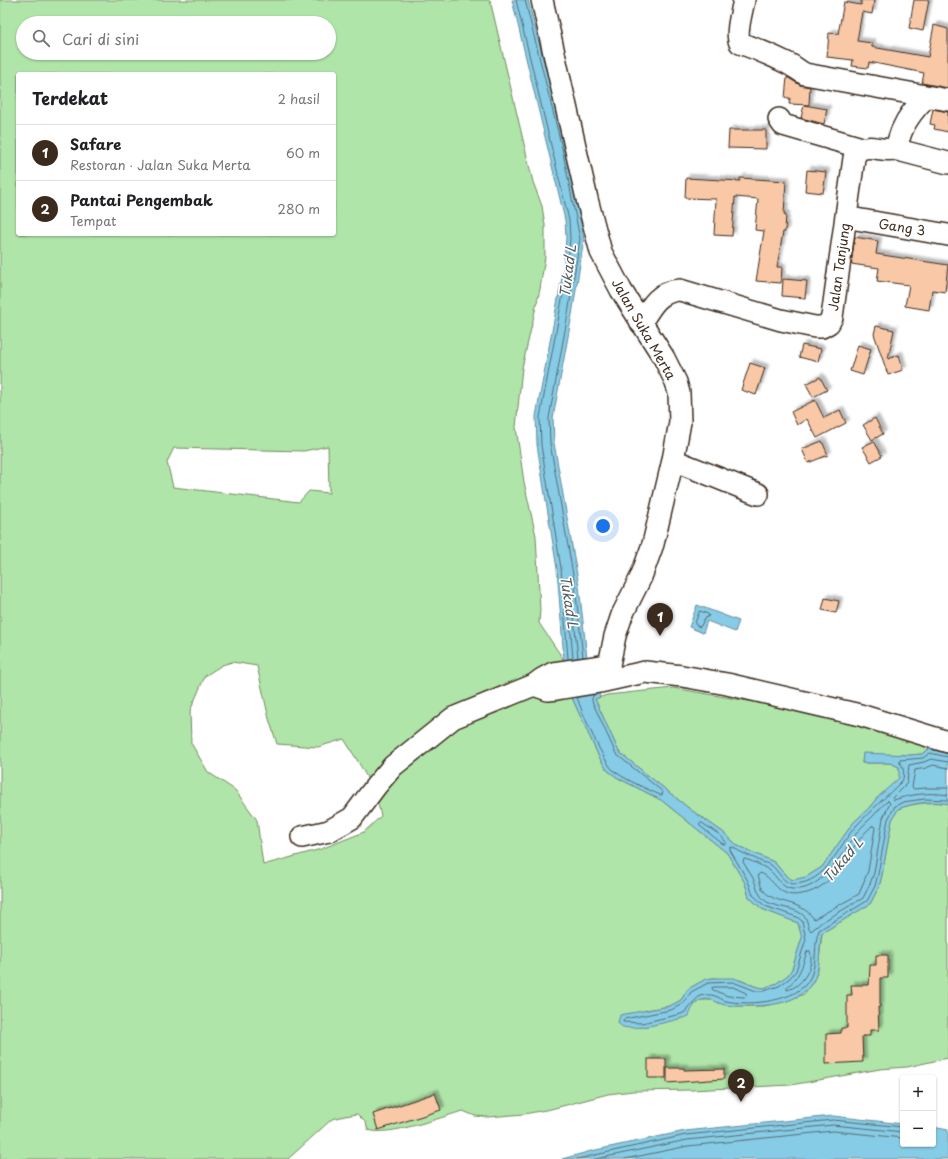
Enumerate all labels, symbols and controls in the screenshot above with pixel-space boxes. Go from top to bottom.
search box [16,16,336,60]
icon: search [30,27,52,49]
text: Cari di sini [62,27,139,50]
text: Terdekat [32,85,108,111]
text: 2 hasil [278,89,320,108]
text: Safare [70,132,121,155]
text: 1 [42,143,48,162]
text: 60 m [286,143,320,162]
text: Restoran · Jalan Suka Merta [70,155,250,174]
text: Pantai Pengembak [70,188,213,211]
text: 2 [40,199,50,218]
text: 280 m [278,199,320,218]
text: Tempat [70,211,116,230]
street label: Gang 3 [877,213,927,240]
street label: Jalan Tanjung [823,222,854,312]
water label: Tukad L [554,243,581,299]
street label: Jalan Suka Merta [608,275,682,384]
your location [593,516,613,536]
water label: Tukad L [555,574,584,630]
pin: 1 [647,603,673,636]
water label: Tukad L [818,833,868,887]
pin: 2 [728,1069,754,1102]
map controls [900,1075,936,1147]
button: + [900,1075,936,1111]
button: − [900,1111,936,1147]

